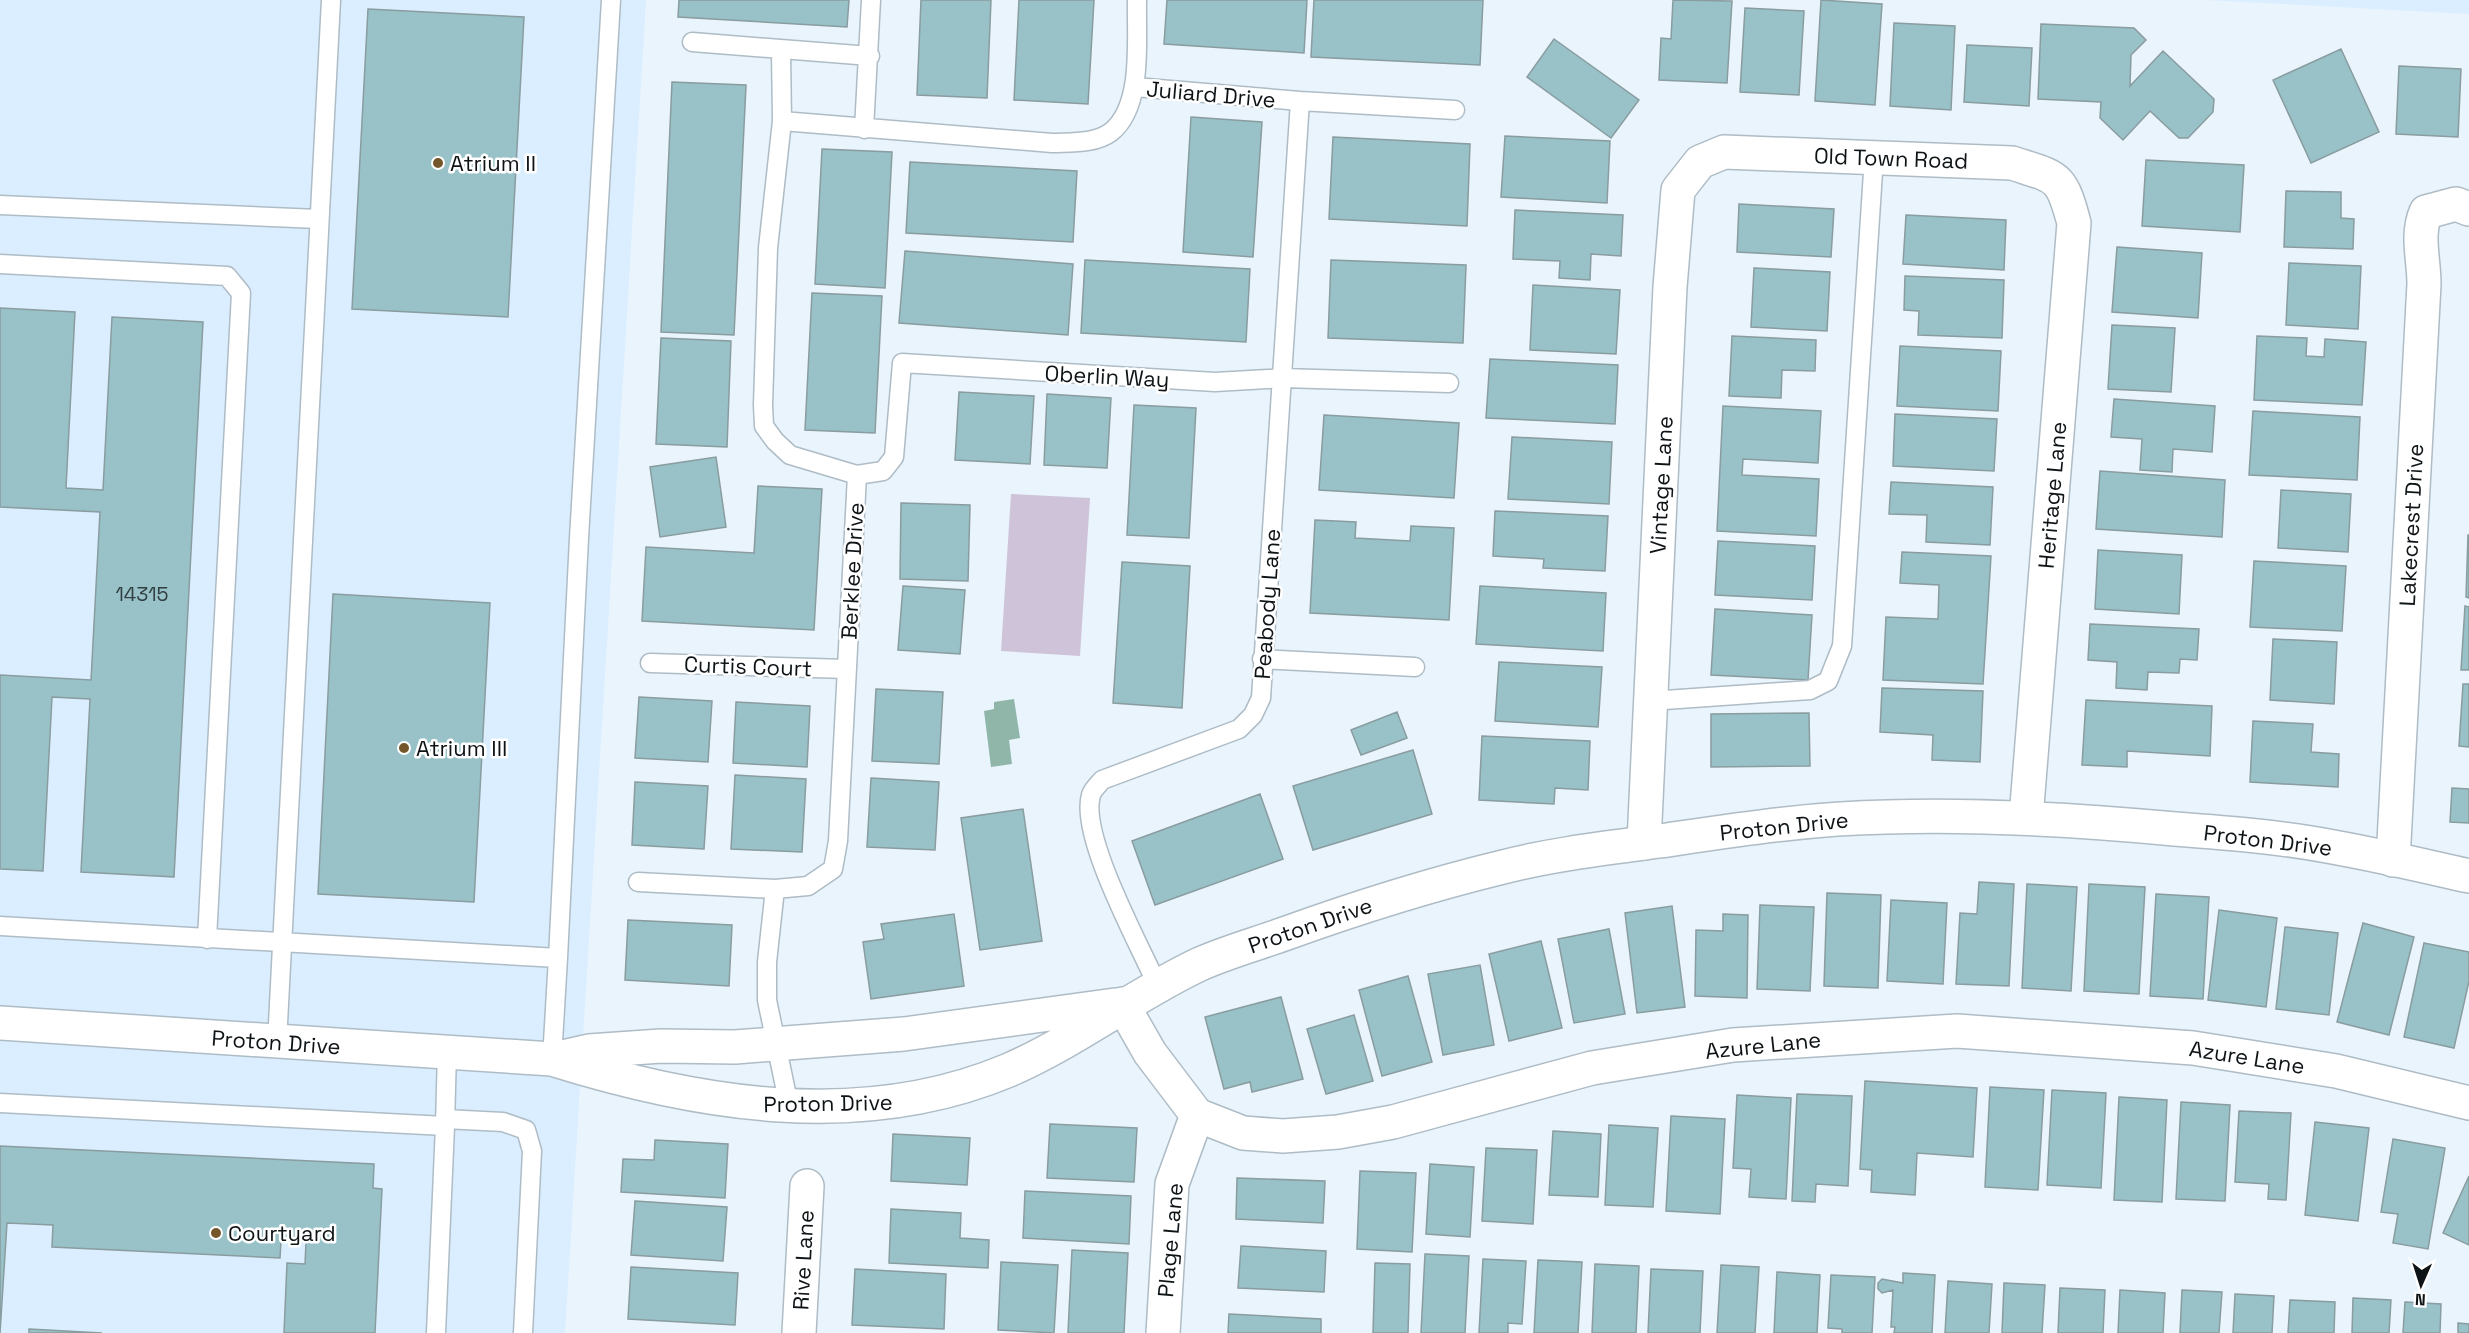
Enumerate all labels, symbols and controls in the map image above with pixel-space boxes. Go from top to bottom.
street label: Juliard Drive [1145,74,1277,114]
street label: Old Town Road [1813,141,1969,175]
place label: Atrium II [450,149,536,177]
marker: Atrium II [431,156,445,170]
street label: Oberlin Way [1044,359,1170,393]
street label: Vintage Lane [1643,415,1679,555]
street label: Heritage Lane [2032,420,2072,570]
street label: Lakecrest Drive [2393,443,2429,607]
street label: Berklee Drive [834,502,870,640]
street label: Peabody Lane [1248,528,1286,680]
house number: 14315 [116,581,169,607]
street label: Curtis Court [683,650,813,682]
place label: Atrium III [416,734,507,762]
marker: Atrium III [397,741,411,755]
street label: Proton Drive [1718,805,1850,847]
street label: Proton Drive [2202,818,2334,862]
street label: Proton Drive [1244,891,1376,959]
street label: Proton Drive [210,1024,342,1060]
street label: Azure Lane [1704,1025,1822,1065]
street label: Azure Lane [2187,1034,2307,1080]
street label: Proton Drive [763,1088,893,1118]
street label: Plage Lane [1151,1182,1189,1298]
street label: Rive Lane [786,1209,820,1311]
place label: Courtyard [228,1219,336,1247]
marker: Courtyard [209,1226,223,1240]
north arrow [2391,1255,2451,1315]
text: N [2414,1289,2426,1310]

